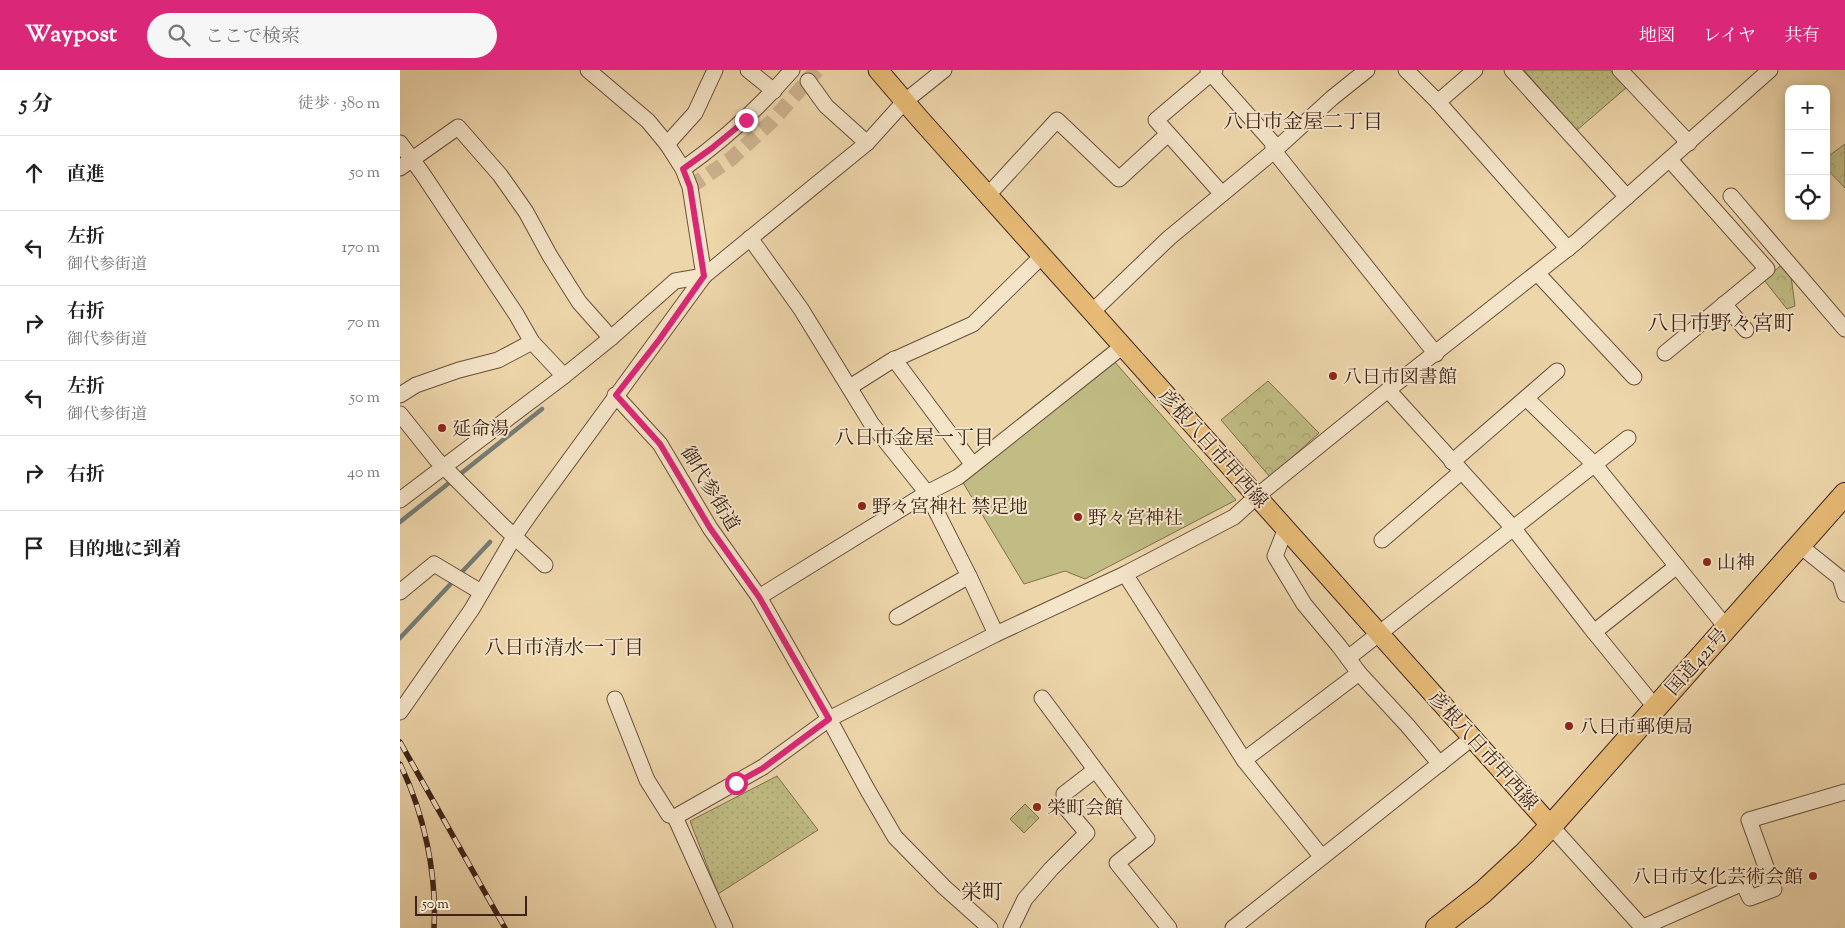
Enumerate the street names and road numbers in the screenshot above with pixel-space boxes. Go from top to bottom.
street label: 彦根八日市甲西線 [1151,384,1273,515]
street label: 御代参街道 [673,442,745,537]
street label: 国道421号 [1660,623,1735,702]
street label: 彦根八日市甲西線 [1421,686,1543,817]

